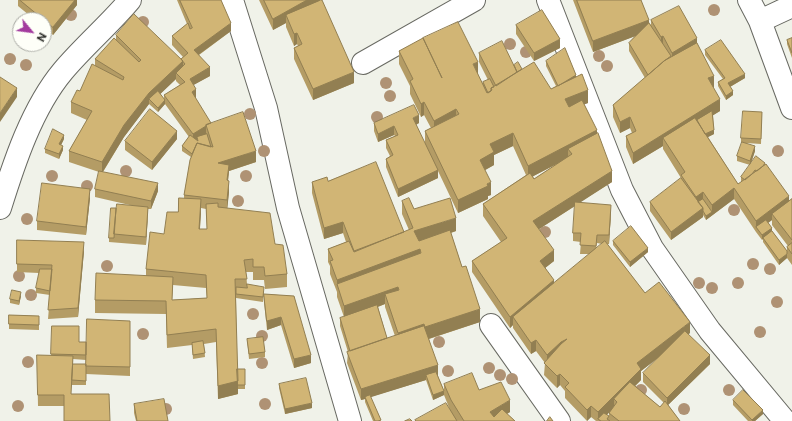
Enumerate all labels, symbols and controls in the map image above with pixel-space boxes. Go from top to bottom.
north arrow [12,12,52,52]
text: N [34,31,50,44]

